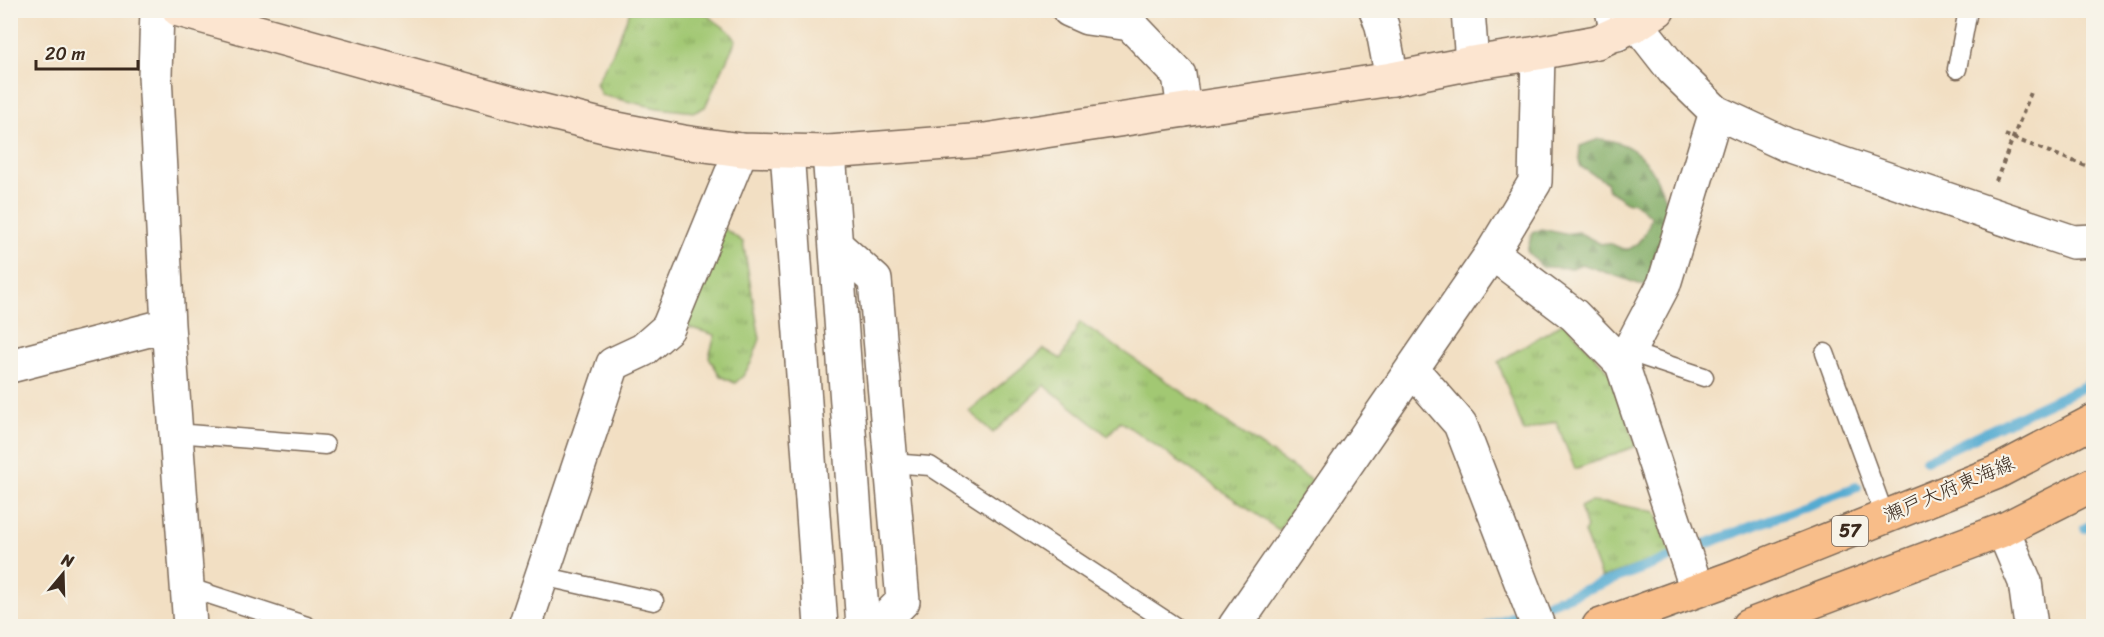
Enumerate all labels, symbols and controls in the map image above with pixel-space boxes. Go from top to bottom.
scale bar [36,33,138,71]
text: 20 m [45,38,85,70]
street label: 瀬戸大府東海線 [1878,446,2020,532]
road number: 57 [1832,516,1868,546]
north arrow [33,544,93,604]
text: N [57,544,79,576]

